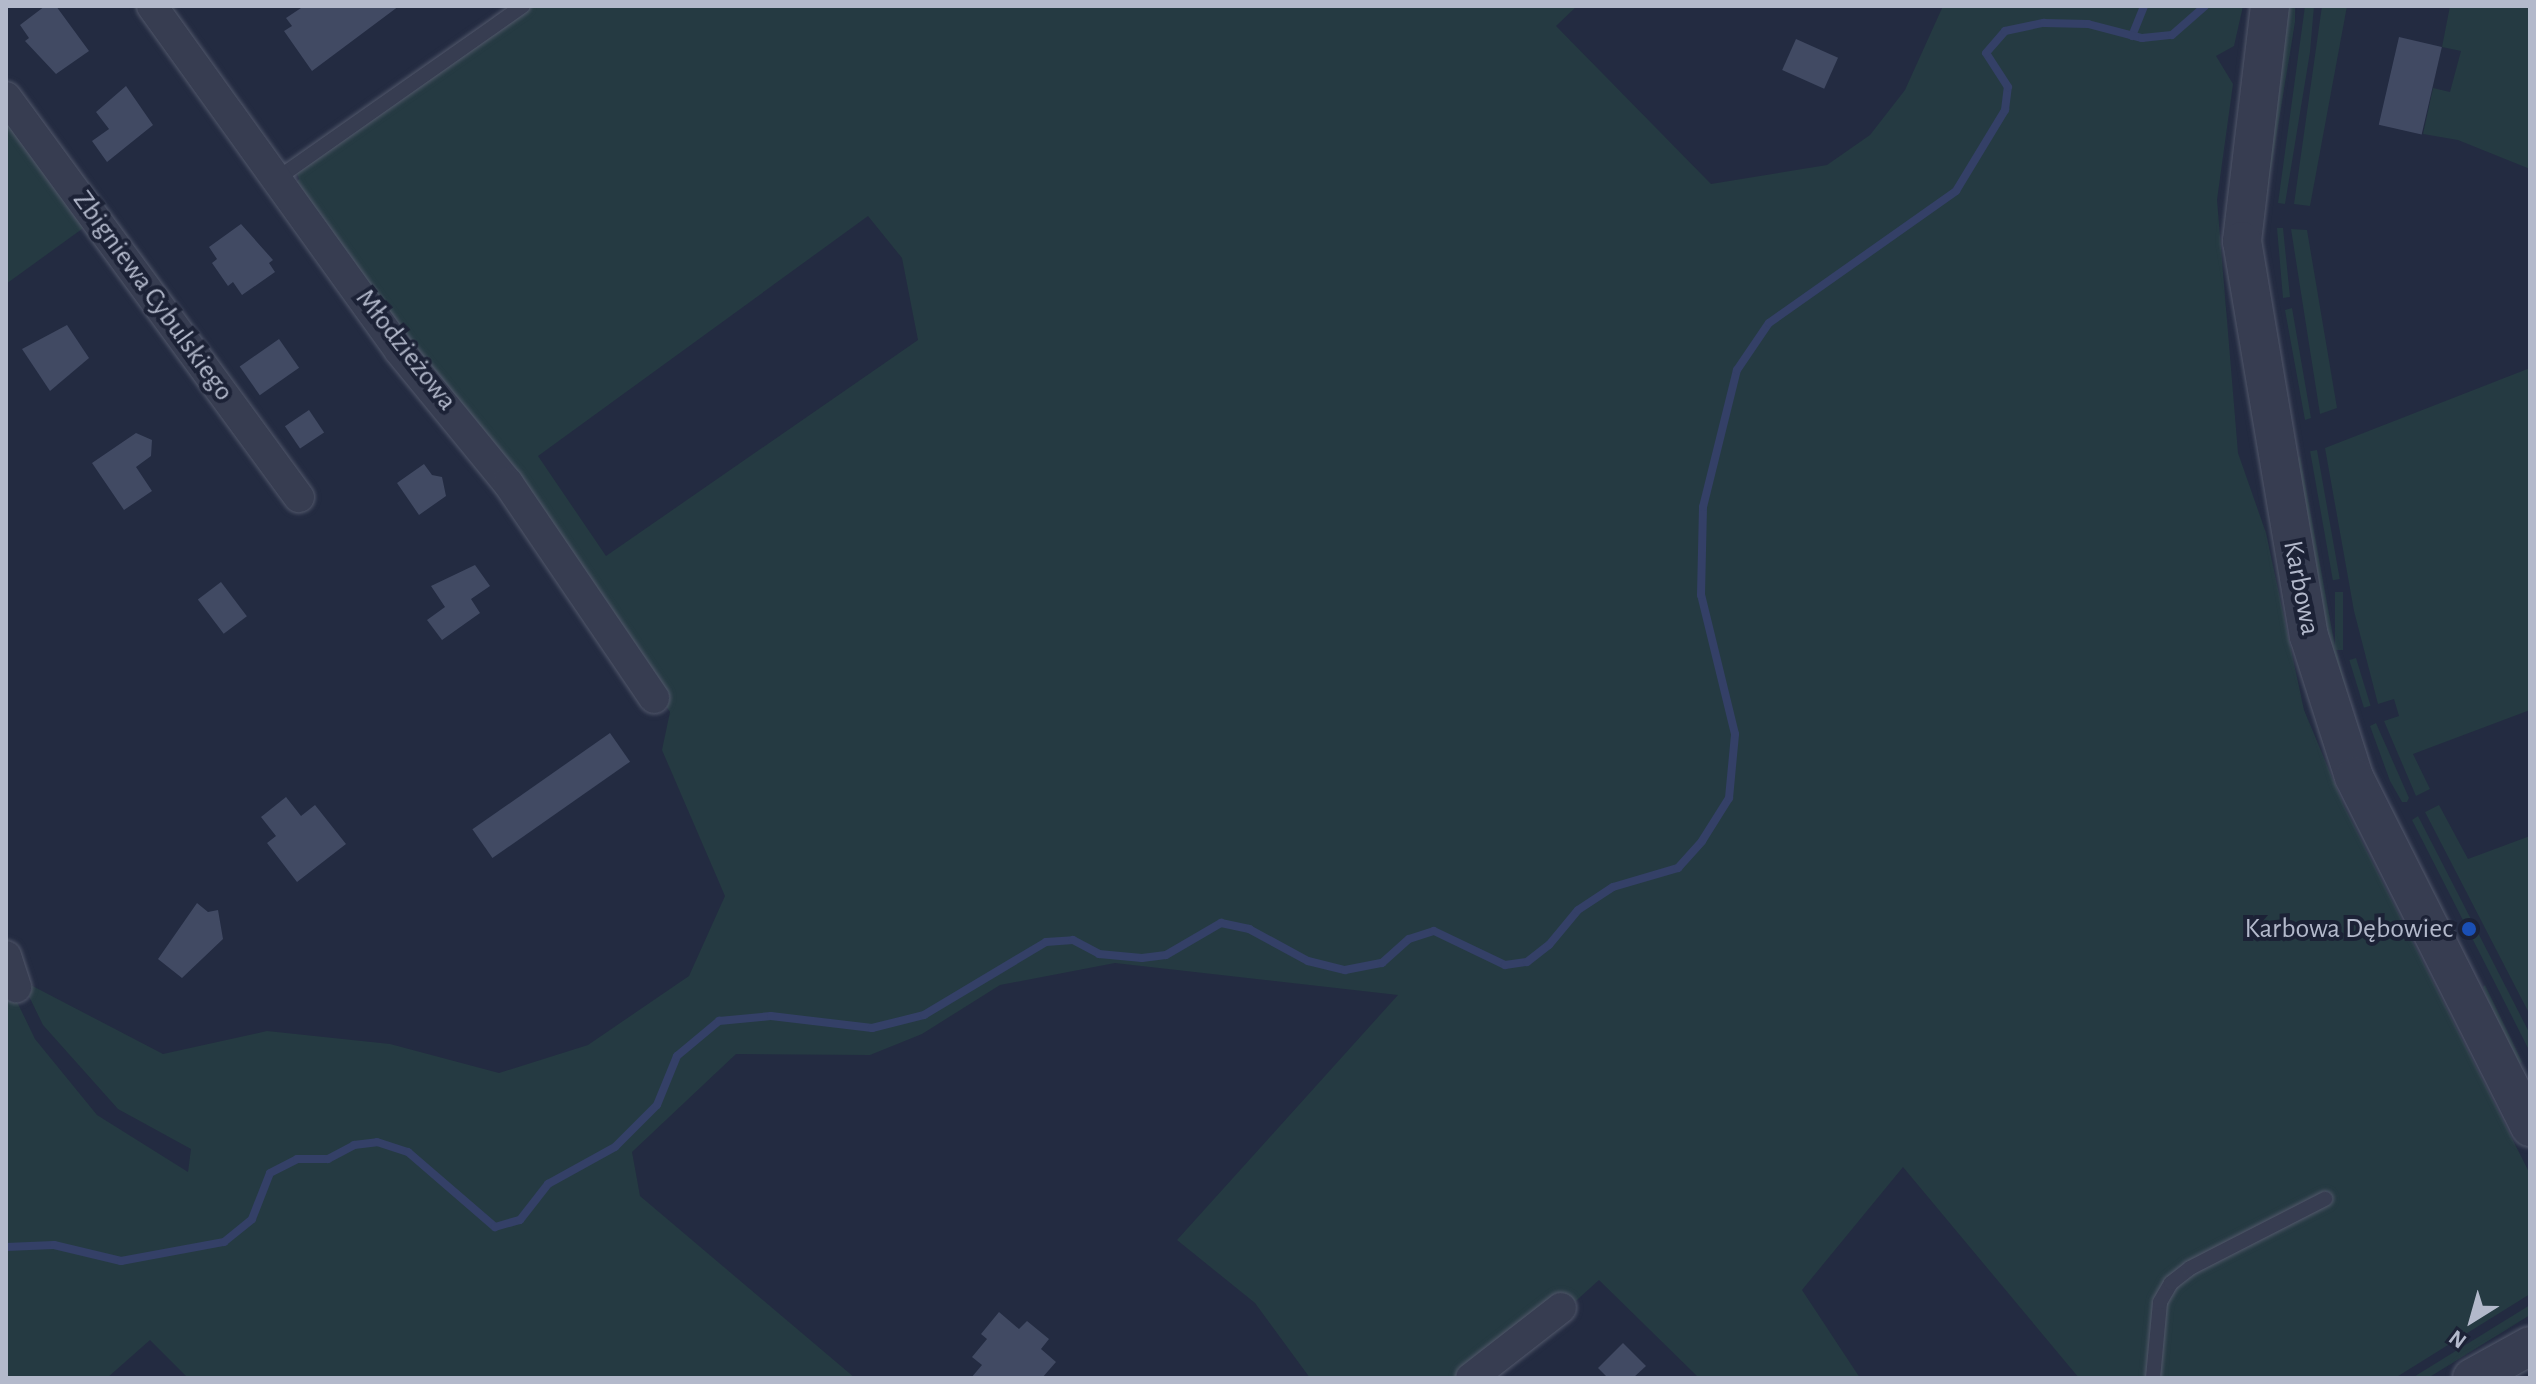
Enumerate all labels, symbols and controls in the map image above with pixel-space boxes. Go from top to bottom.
street label: Zbigniewa Cybulskiego [66,184,240,408]
street label: Młodzieżowa [348,283,464,417]
street label: Karbowa [2275,538,2327,638]
place label: Karbowa Dębowiec [2244,912,2453,946]
marker: Karbowa Dębowiec [2460,920,2478,938]
north arrow [2432,1280,2512,1360]
text: N [2445,1326,2470,1353]

